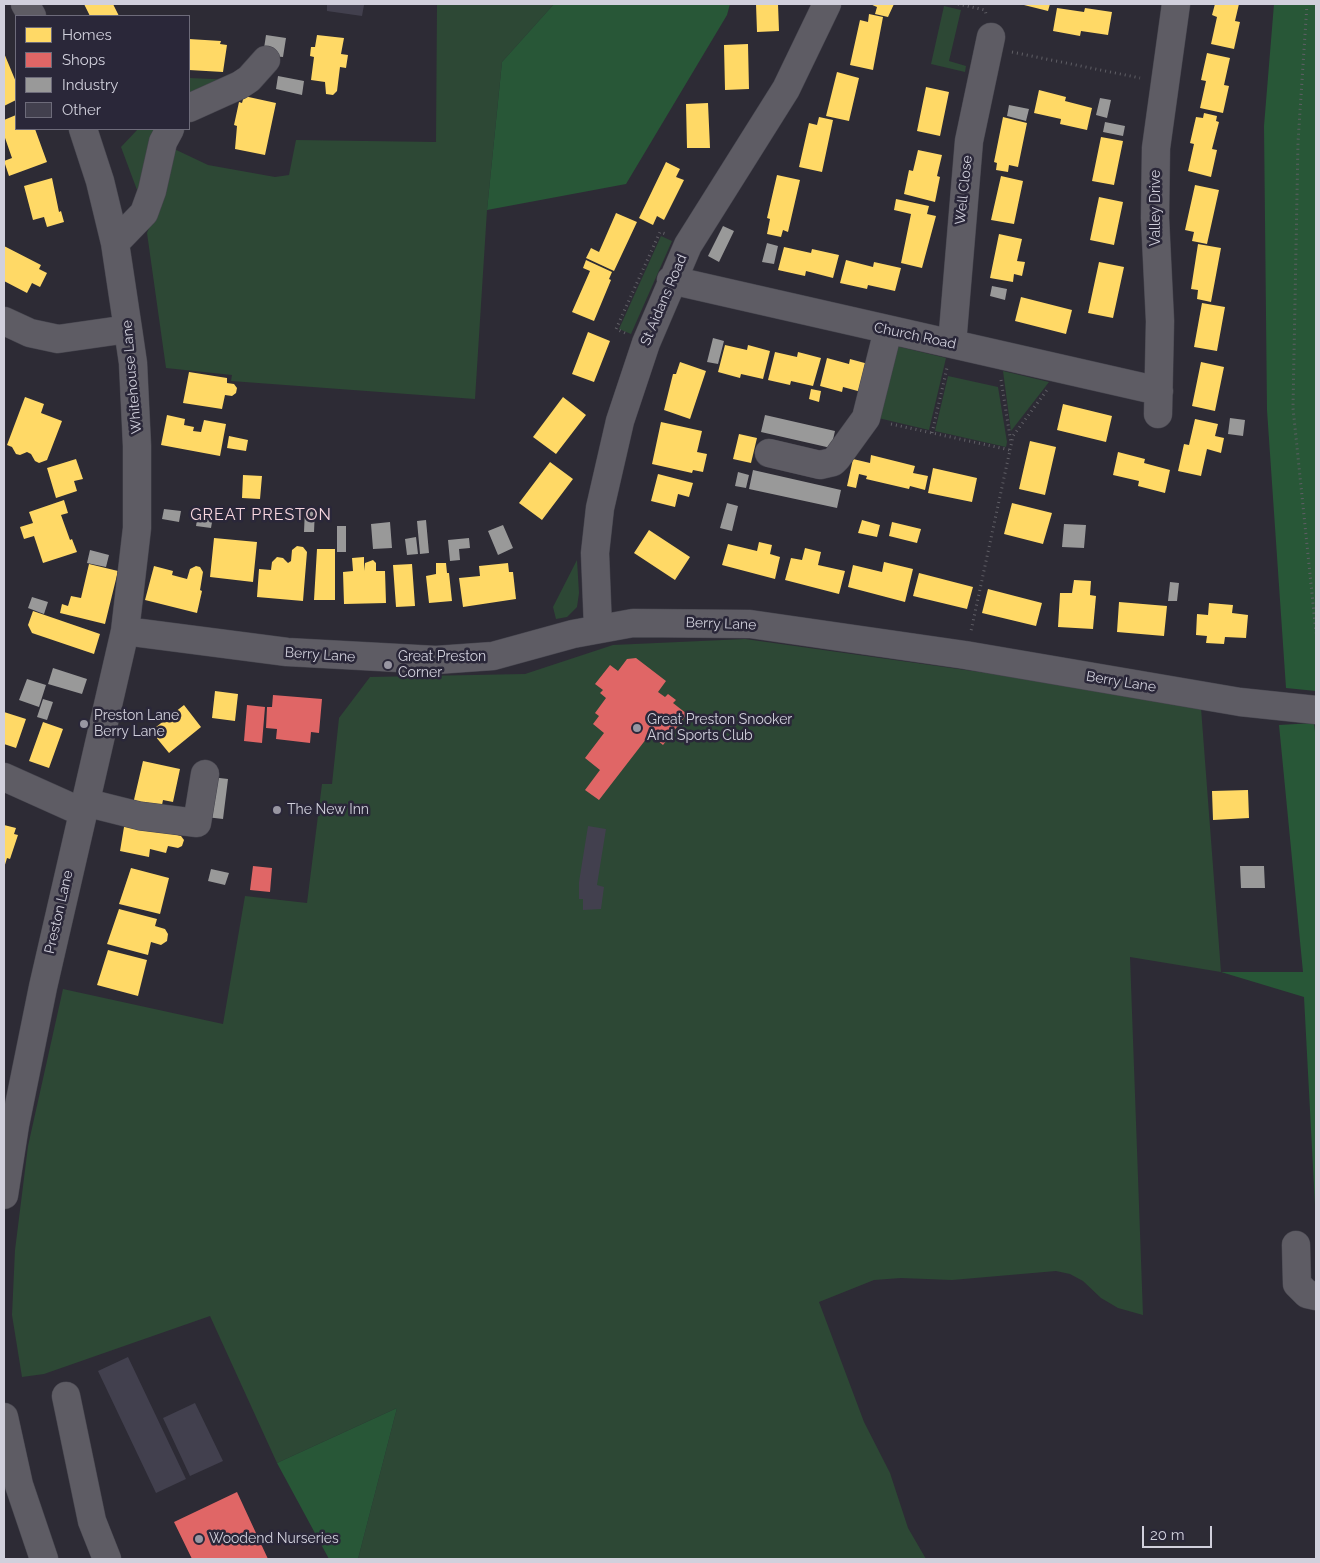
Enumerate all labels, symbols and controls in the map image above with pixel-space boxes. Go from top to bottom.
legend [15,15,190,130]
text: Homes [62,26,112,44]
text: Shops [62,51,105,69]
text: Industry [62,76,118,94]
text: Other [62,101,101,119]
street label: Well Close [952,154,976,226]
street label: Valley Drive [1148,170,1164,246]
street label: St Aidans Road [637,252,691,348]
street label: Whitehouse Lane [119,319,145,435]
street label: Church Road [872,319,958,353]
district label: GREAT PRESTON [189,505,333,525]
street label: Berry Lane [685,614,757,634]
street label: Berry Lane [284,644,356,666]
place label: Great Preston Corner [398,649,486,682]
marker: Great Preston Corner [382,659,394,671]
street label: Berry Lane [1085,668,1157,696]
place label: Preston Lane Berry Lane [94,708,179,740]
place label: Great Preston Snooker And Sports Club [647,712,792,744]
marker: Preston Lane Berry Lane [78,718,90,730]
marker: Great Preston Snooker And Sports Club [631,722,643,734]
place label: The New Inn [287,802,369,818]
marker: The New Inn [271,804,283,816]
street label: Preston Lane [41,869,77,955]
scale bar [1145,1516,1215,1548]
text: 20 m [1150,1526,1185,1544]
place label: Woodend Nurseries [209,1531,339,1547]
marker: Woodend Nurseries [193,1533,205,1545]

